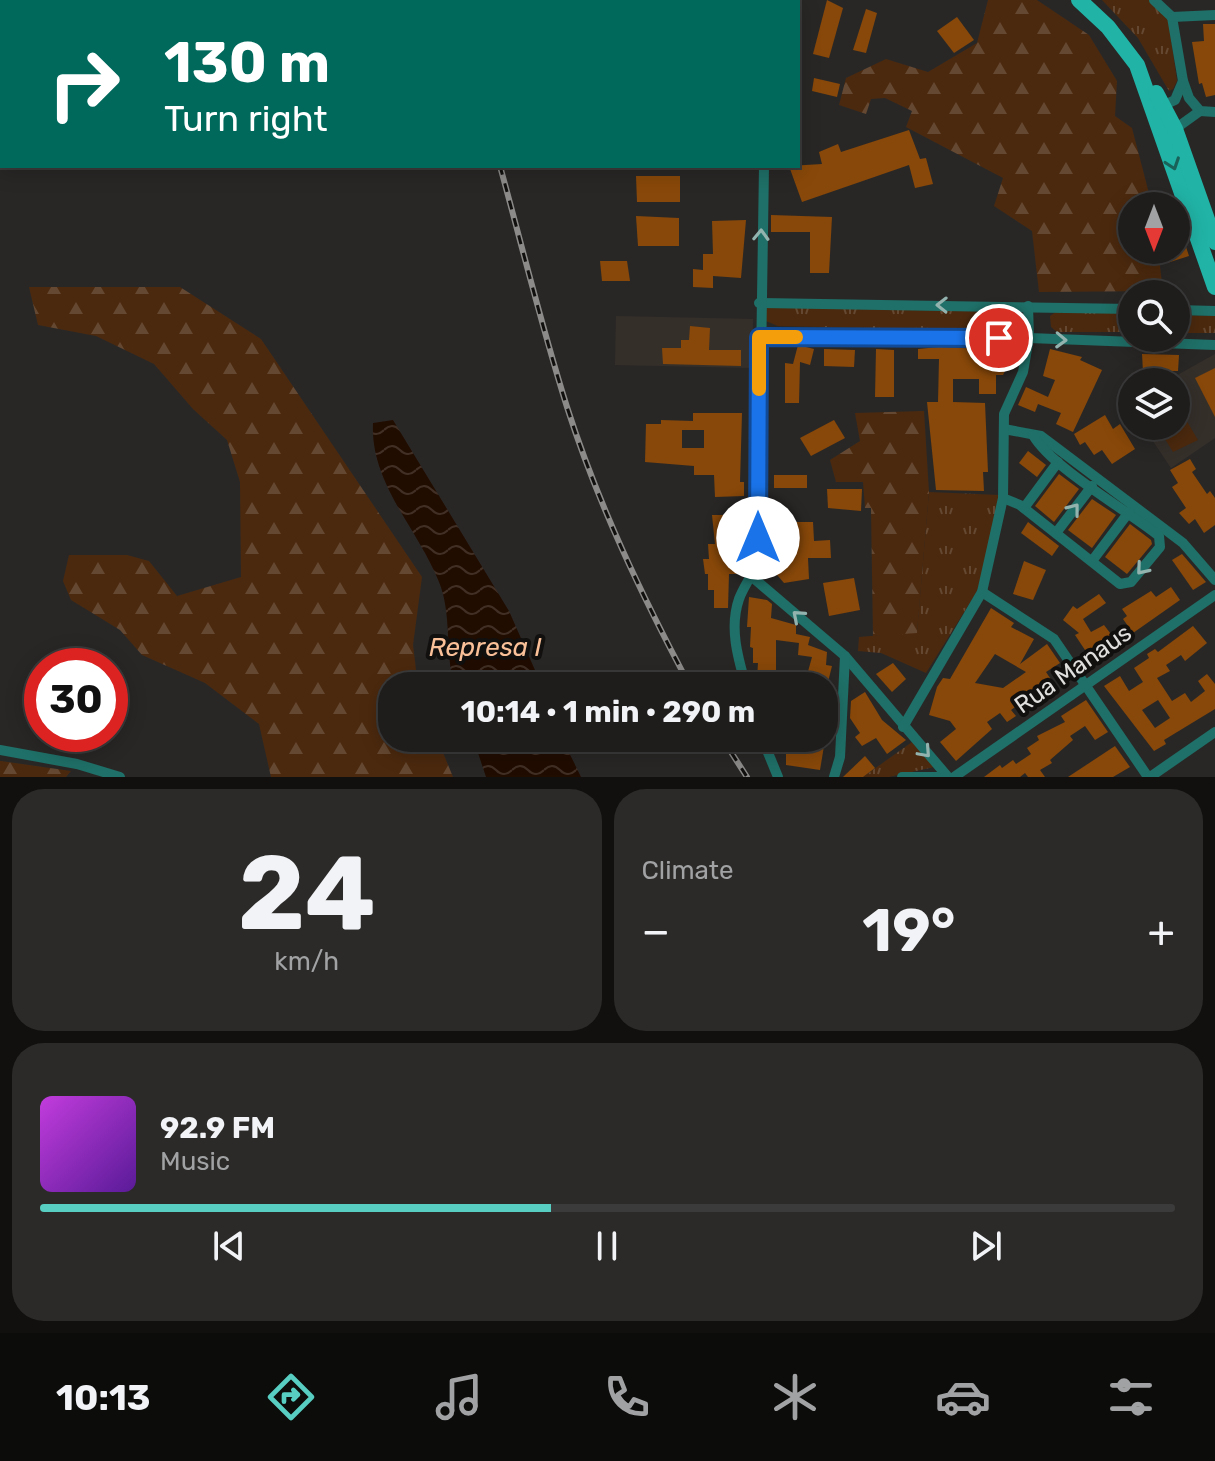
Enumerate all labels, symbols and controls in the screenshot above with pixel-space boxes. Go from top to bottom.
text: 130 m [164,30,330,96]
icon: right [32,32,136,136]
text: Turn right [164,97,328,140]
one-way arrow [1163,156,1179,170]
north arrow [1118,192,1190,264]
map controls [1118,192,1190,440]
one-way arrow [753,228,770,241]
button: search [1118,280,1190,352]
one-way arrow [935,296,948,314]
pin [965,304,1033,372]
icon: arrive [977,316,1021,360]
one-way arrow [1055,331,1068,348]
button: layers [1118,368,1190,440]
position arrow [716,496,800,580]
one-way arrow [1064,503,1078,518]
one-way arrow [1137,559,1152,574]
one-way arrow [793,611,808,626]
street label: Rua Manaus [1009,619,1137,719]
water label: Represa I [428,632,542,663]
speed limit sign: 30 [24,648,128,752]
text: 10:14 · 1 min · 290 m [461,694,755,730]
one-way arrow [916,742,930,757]
text: 24 [238,832,376,955]
text: Climate [642,855,734,886]
text: 19° [862,895,955,966]
text: − [642,905,670,957]
text: + [1148,905,1175,957]
text: km/h [274,946,339,977]
text: 92.9 FM [160,1110,275,1146]
text: Music [160,1146,230,1177]
icon: previous [207,1224,251,1268]
icon: pause [585,1224,629,1268]
icon: next [964,1224,1008,1268]
icon: directions [263,1369,319,1425]
icon: music [431,1369,487,1425]
icon: phone [599,1369,655,1425]
icon: climate [767,1369,823,1425]
icon: car [935,1369,991,1425]
icon: filters [1103,1369,1159,1425]
text: 10:13 [56,1376,151,1419]

